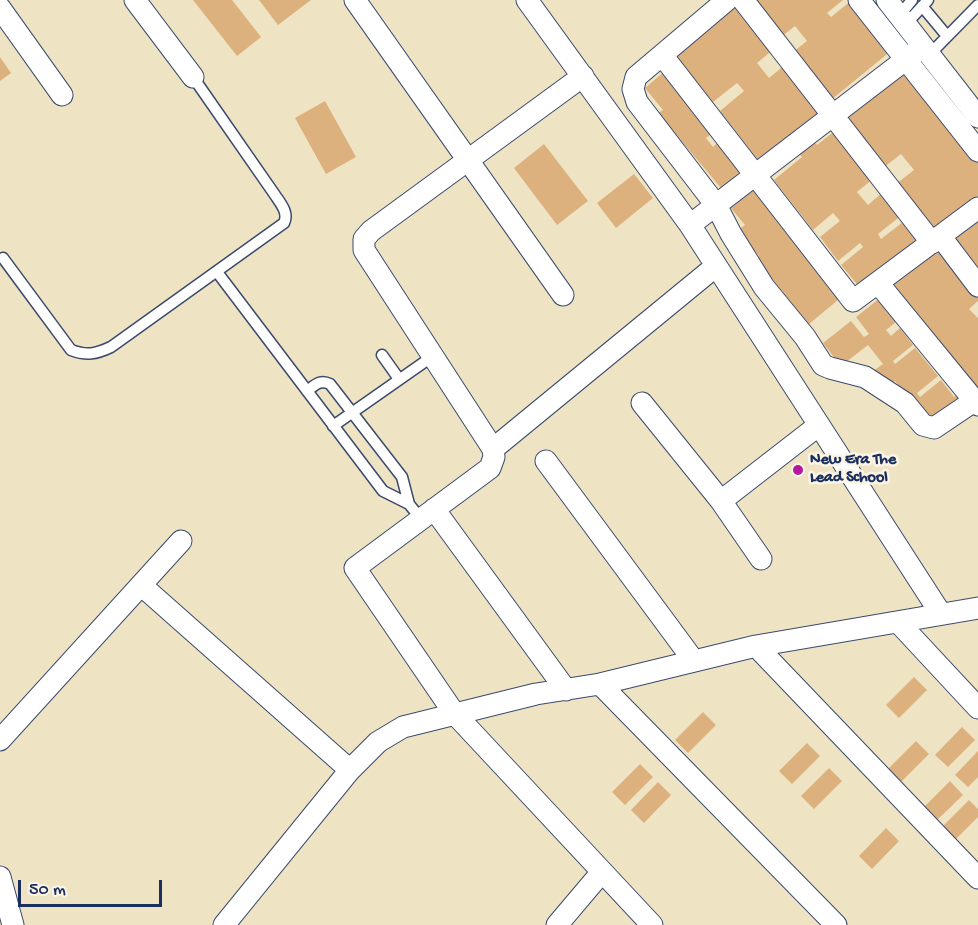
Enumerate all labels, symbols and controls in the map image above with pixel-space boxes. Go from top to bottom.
place label: New Era The Lead School [810,451,896,489]
marker: New Era The Lead School [791,463,805,477]
scale bar [21,868,165,906]
text: 50 m [29,880,66,901]

